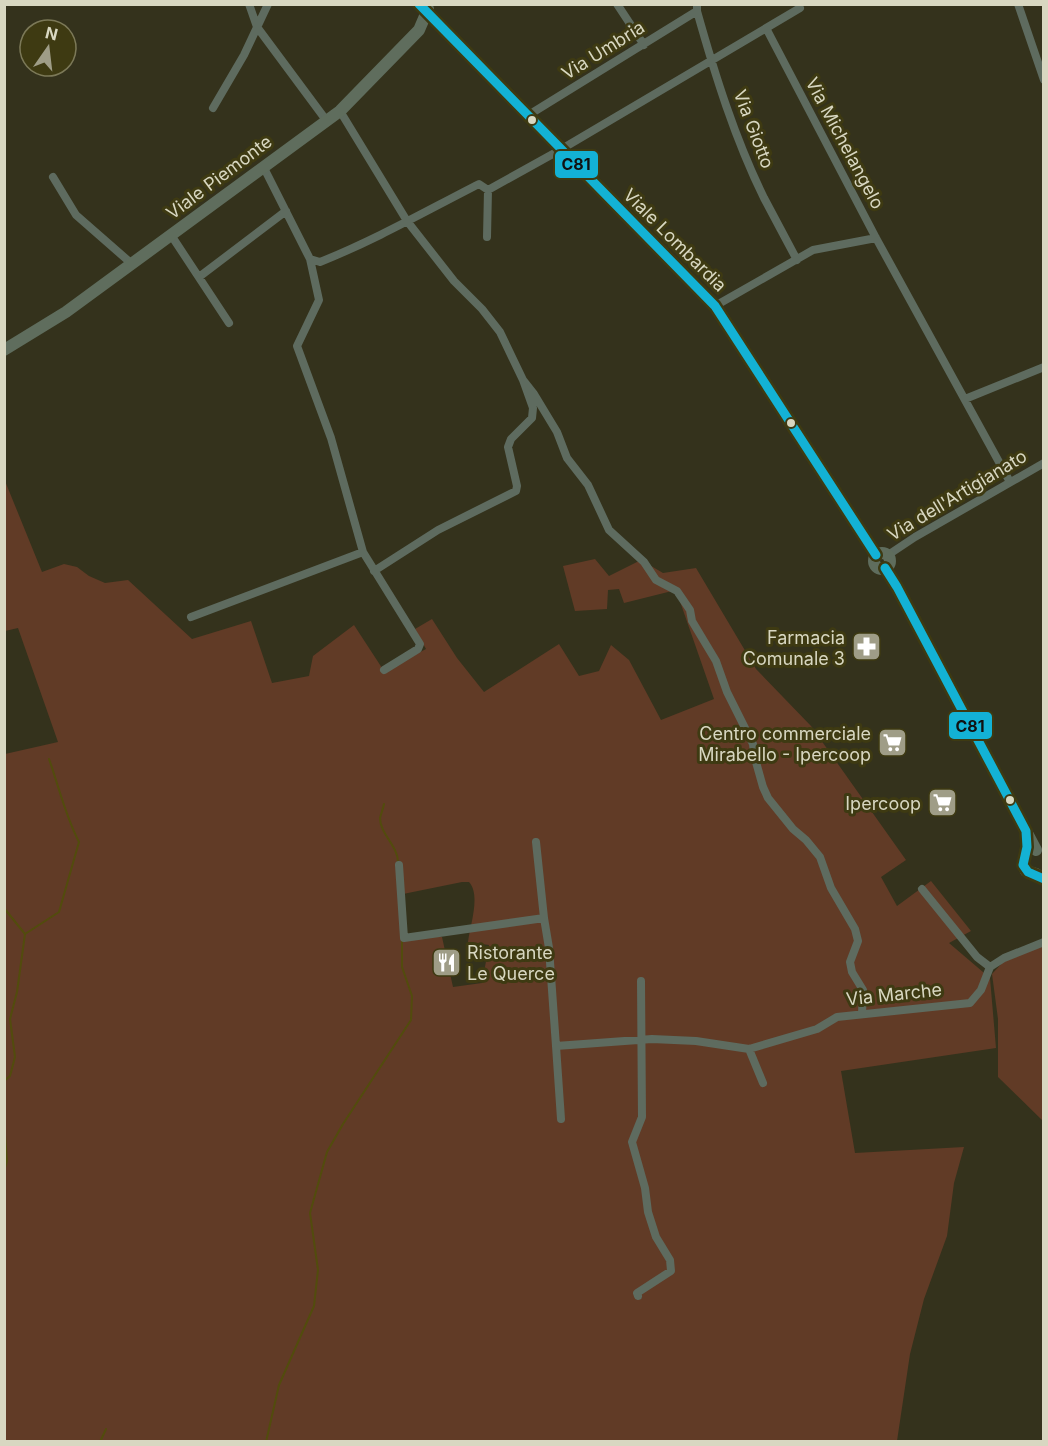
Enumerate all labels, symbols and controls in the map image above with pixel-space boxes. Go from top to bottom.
street label: Via Umbria [558,16,648,84]
north arrow [18,18,78,78]
text: N [43,22,60,45]
street label: Via Michelangelo [802,74,888,212]
street label: Via Giotto [729,87,779,171]
unlabelled marker [526,114,538,126]
street label: Viale Piemonte [162,131,276,223]
line badge: C81 [554,150,599,179]
text: C81 [561,154,591,174]
street label: Viale Lombardia [619,184,731,296]
unlabelled marker [785,417,797,429]
street label: Via dell'Artigianato [884,445,1030,545]
place label: Farmacia Comunale 3 [743,627,845,669]
pharmacy icon: Farmacia Comunale 3 [850,631,882,663]
line badge: C81 [948,711,993,740]
text: C81 [955,716,985,736]
place label: Centro commerciale Mirabello - Ipercoop [698,723,871,765]
supermarket icon: Centro commerciale Mirabello - Ipercoop [876,727,908,759]
supermarket icon: Ipercoop [926,787,958,819]
place label: Ipercoop [845,793,921,814]
unlabelled marker [1004,794,1016,806]
place label: Ristorante Le Querce [467,942,555,984]
restaurant icon: Ristorante Le Querce [430,946,462,978]
street label: Via Marche [845,979,943,1009]

